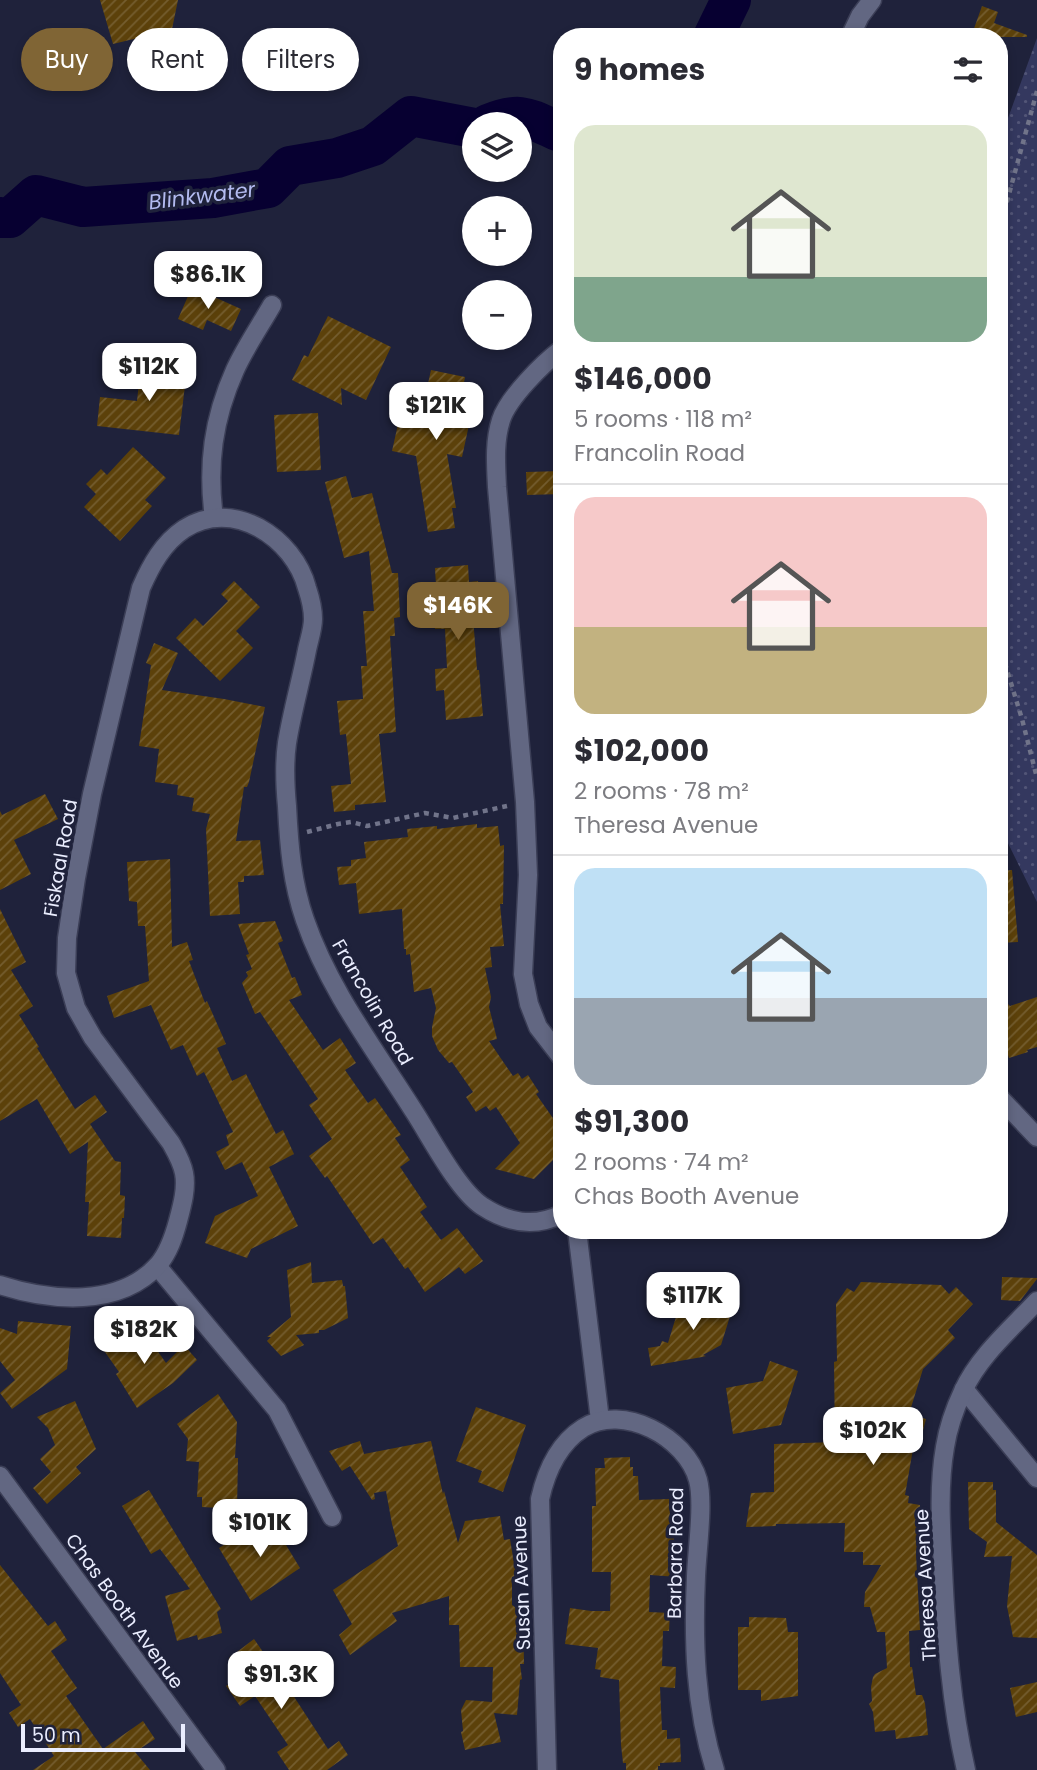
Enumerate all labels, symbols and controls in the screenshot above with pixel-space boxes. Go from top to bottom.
chip: Buy [21,28,113,91]
chip: Rent [127,28,228,91]
chip: Filters [242,28,359,91]
text: 9 homes [574,48,705,91]
icon: filters [949,51,987,89]
map controls [462,112,532,350]
button: layers [462,112,532,182]
icon: home [718,171,844,297]
water label: Blinkwater [147,174,258,216]
button: + [462,196,532,266]
pin: $86.1K [151,252,265,311]
text: $86.1K [170,258,246,290]
button: − [462,280,532,350]
pin: $112K [100,344,198,403]
text: $112K [118,350,180,382]
text: $146,000 [574,357,712,400]
pin: $121K [387,382,485,442]
text: $121K [405,389,467,421]
text: 5 rooms · 118 m² [574,403,752,435]
text: Francolin Road [574,437,745,469]
icon: home [718,543,844,669]
pin: $146K [409,582,507,642]
text: $146K [423,589,493,621]
text: $102,000 [574,729,709,772]
text: 2 rooms · 78 m² [574,775,749,807]
street label: Fiskaal Road [37,797,84,919]
text: Theresa Avenue [574,809,758,841]
icon: home [718,914,844,1040]
street label: Francolin Road [326,934,420,1070]
text: $91,300 [574,1100,689,1143]
text: 2 rooms · 74 m² [574,1146,749,1178]
text: Chas Booth Avenue [574,1180,799,1212]
pin: $117K [644,1272,742,1332]
text: $117K [663,1279,723,1311]
pin: $182K [95,1306,193,1366]
text: $182K [110,1313,178,1345]
pin: $102K [824,1408,922,1467]
text: $102K [839,1414,907,1446]
street label: Barbara Road [661,1487,690,1619]
pin: $101K [211,1500,309,1559]
text: $101K [228,1506,292,1538]
street label: Theresa Avenue [908,1508,943,1662]
street label: Susan Avenue [506,1515,537,1651]
street label: Chas Booth Avenue [59,1528,190,1695]
pin: $91.3K [224,1652,338,1711]
text: $91.3K [244,1658,318,1690]
scale bar [21,1721,186,1753]
text: 50 m [32,1722,81,1749]

